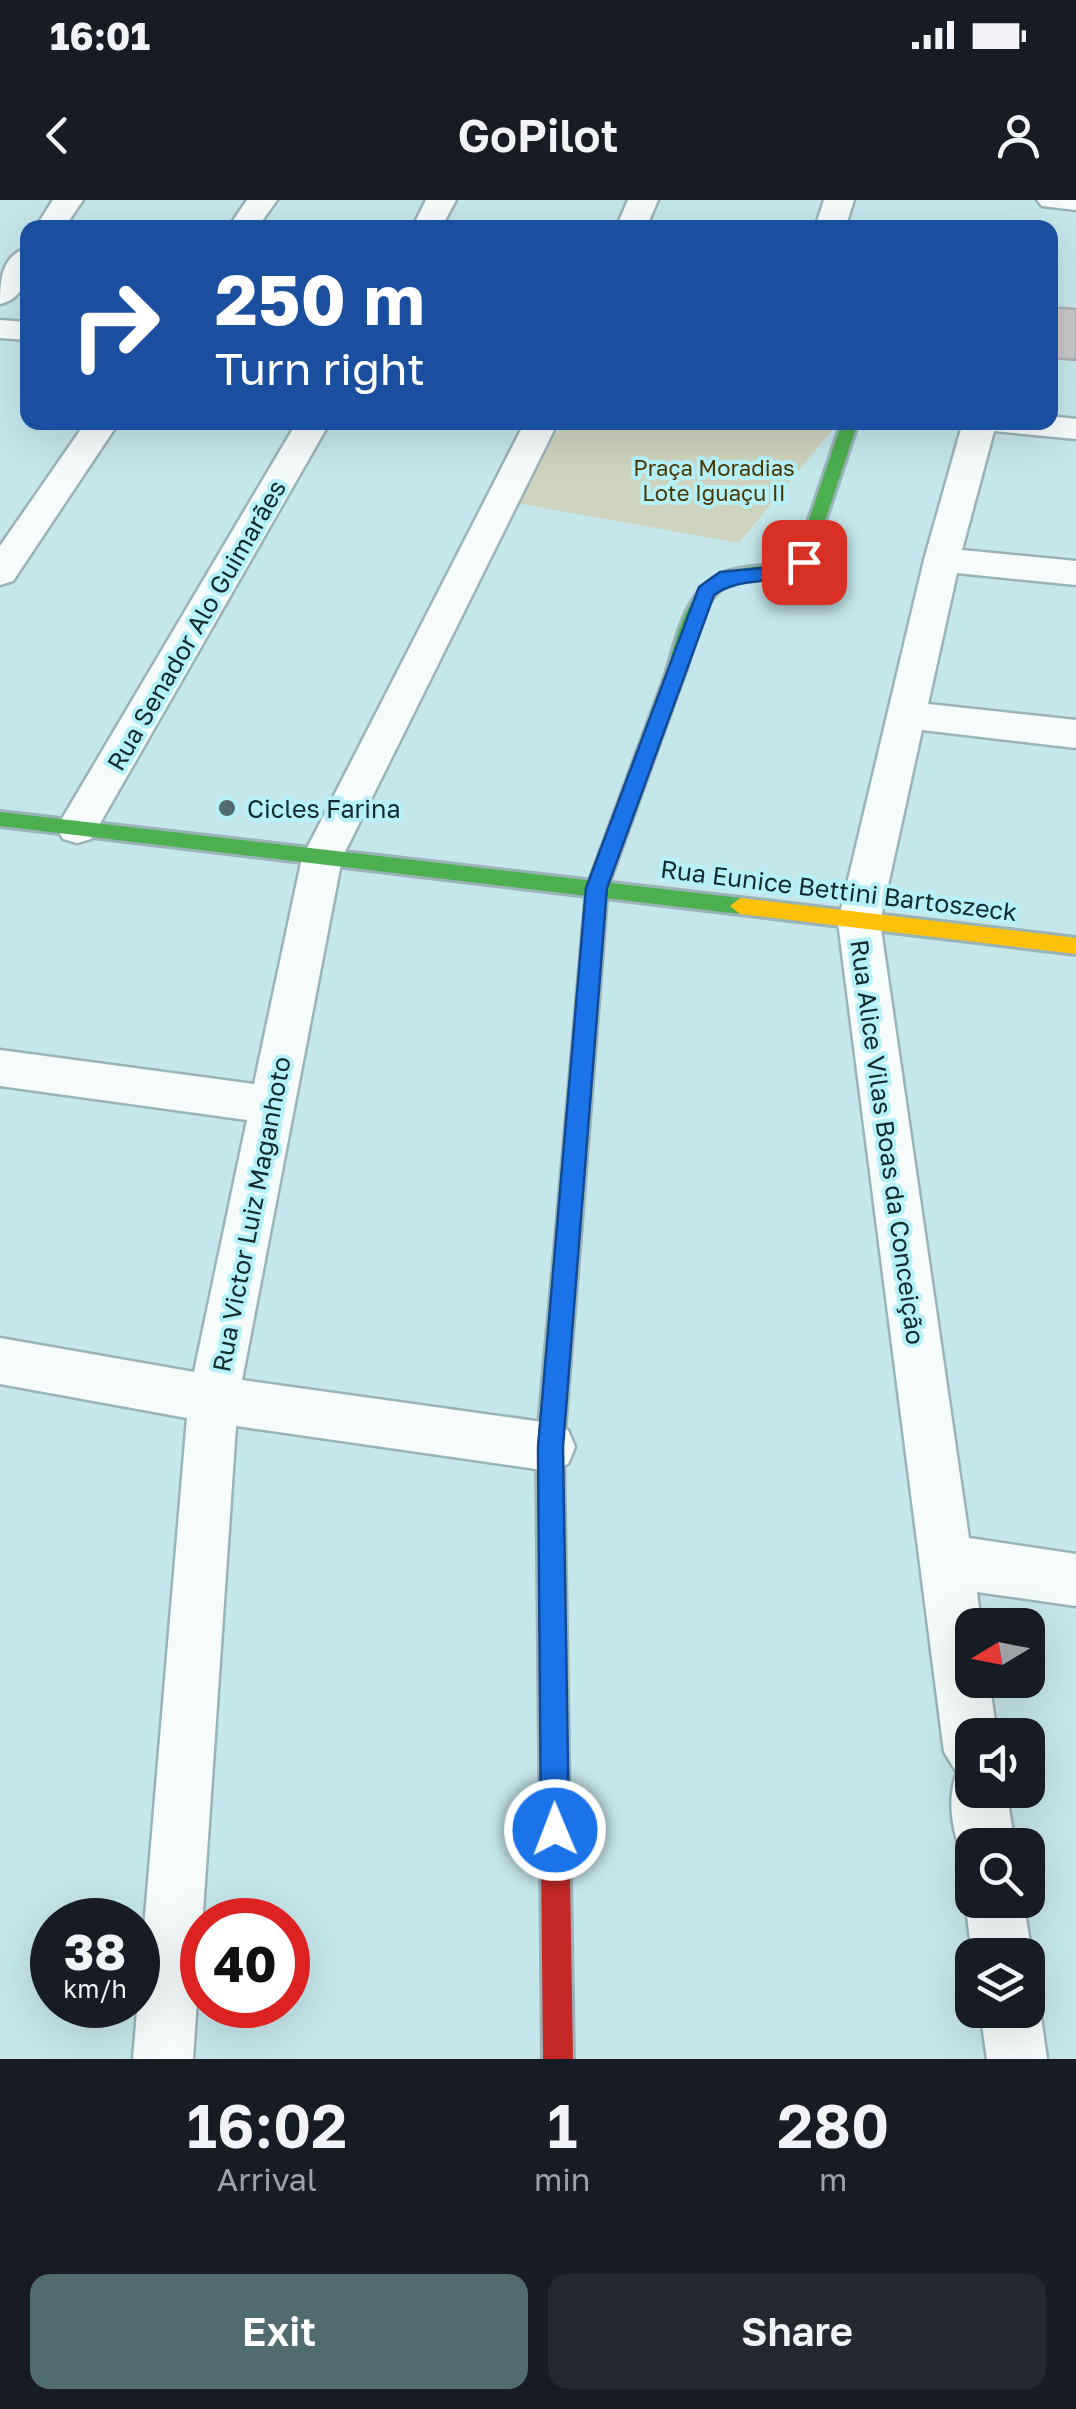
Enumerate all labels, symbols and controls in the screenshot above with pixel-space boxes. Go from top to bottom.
text: 16:01 [50,13,150,58]
icon: back [30,108,85,163]
text: GoPilot [457,108,619,162]
icon: person [991,108,1046,163]
text: 250 m [215,256,425,340]
icon: right [50,260,180,390]
text: Turn right [215,341,425,395]
park label: Praça Moradias Lote Iguaçu II [633,454,795,506]
street label: Rua Senador Alo Guimarães [100,474,292,776]
pin [762,520,847,605]
icon: arrive [777,535,832,590]
place label: Cicles Farina [247,793,401,824]
marker: Cicles Farina [216,797,238,819]
street label: Rua Eunice Bettini Bartoszeck [659,853,1019,927]
street label: Rua Alice Vilas Boas da Conceição [844,938,932,1346]
street label: Rua Victor Luiz Maganhoto [205,1054,297,1374]
north arrow [955,1608,1045,1698]
map controls [955,1608,1045,2028]
button: sound [955,1718,1045,1808]
position arrow [503,1778,607,1882]
button: search [955,1828,1045,1918]
speed limit sign: 40 [180,1898,310,2028]
text: 38 [64,1921,126,1981]
button: layers [955,1938,1045,2028]
text: km/h [63,1973,127,2004]
text: 16:02 [187,2089,347,2161]
text: 1 [547,2089,577,2161]
text: 280 [777,2089,889,2161]
text: Arrival [217,2160,317,2198]
text: min [534,2160,591,2198]
text: m [819,2160,847,2198]
button: Exit [30,2274,528,2389]
button: Share [548,2274,1046,2389]

